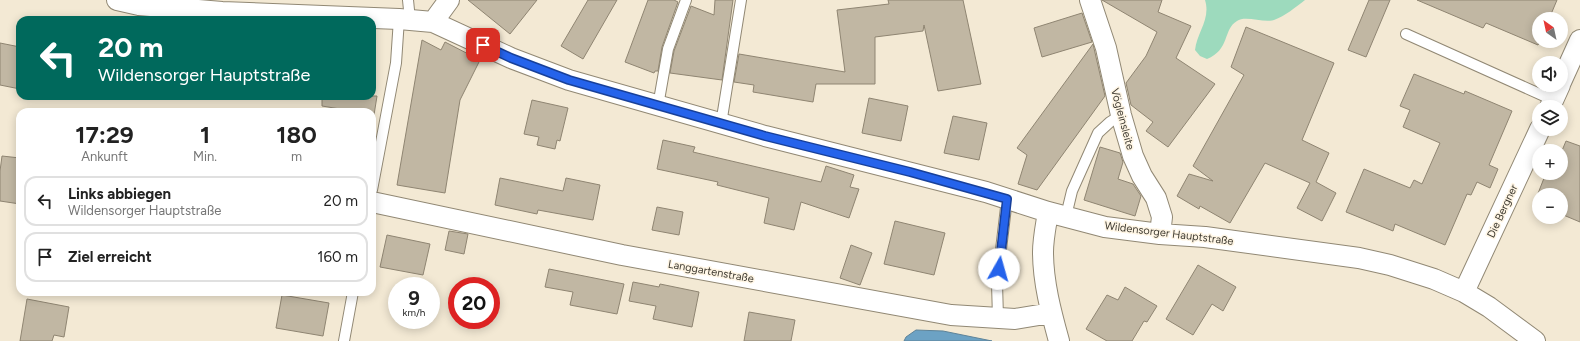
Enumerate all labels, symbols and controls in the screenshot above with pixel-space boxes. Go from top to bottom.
north arrow [1532,12,1568,48]
map controls [1532,12,1568,224]
pin [466,28,500,62]
text: 20 m [98,30,163,64]
icon: left [32,32,84,84]
icon: arrive [472,34,494,56]
button: sound [1532,56,1568,92]
text: Wildensorger Hauptstraße [98,64,310,86]
street label: Vögleinsleite [1108,87,1137,151]
button: layers [1532,100,1568,136]
text: 17:29 [75,120,134,149]
text: 1 [200,120,210,149]
text: 180 [276,120,317,149]
button: + [1532,144,1568,180]
text: Ankunft [81,149,128,164]
text: Min. [193,149,217,164]
text: m [291,149,302,164]
street label: Die Bergner [1484,182,1521,240]
text: Links abbiegen [68,185,171,203]
button: − [1532,188,1568,224]
icon: left [34,190,56,212]
text: 20 m [324,192,358,210]
text: Wildensorger Hauptstraße [68,203,221,218]
street label: Wildensorger Hauptstraße [1104,219,1234,248]
icon: arrive [34,246,56,268]
text: Ziel erreicht [68,248,152,266]
text: 160 m [317,248,358,266]
position arrow [978,248,1020,290]
street label: Langgartenstraße [667,258,755,285]
speed limit sign: 20 [448,277,500,329]
text: 9 [408,286,420,310]
text: km/h [403,306,425,319]

